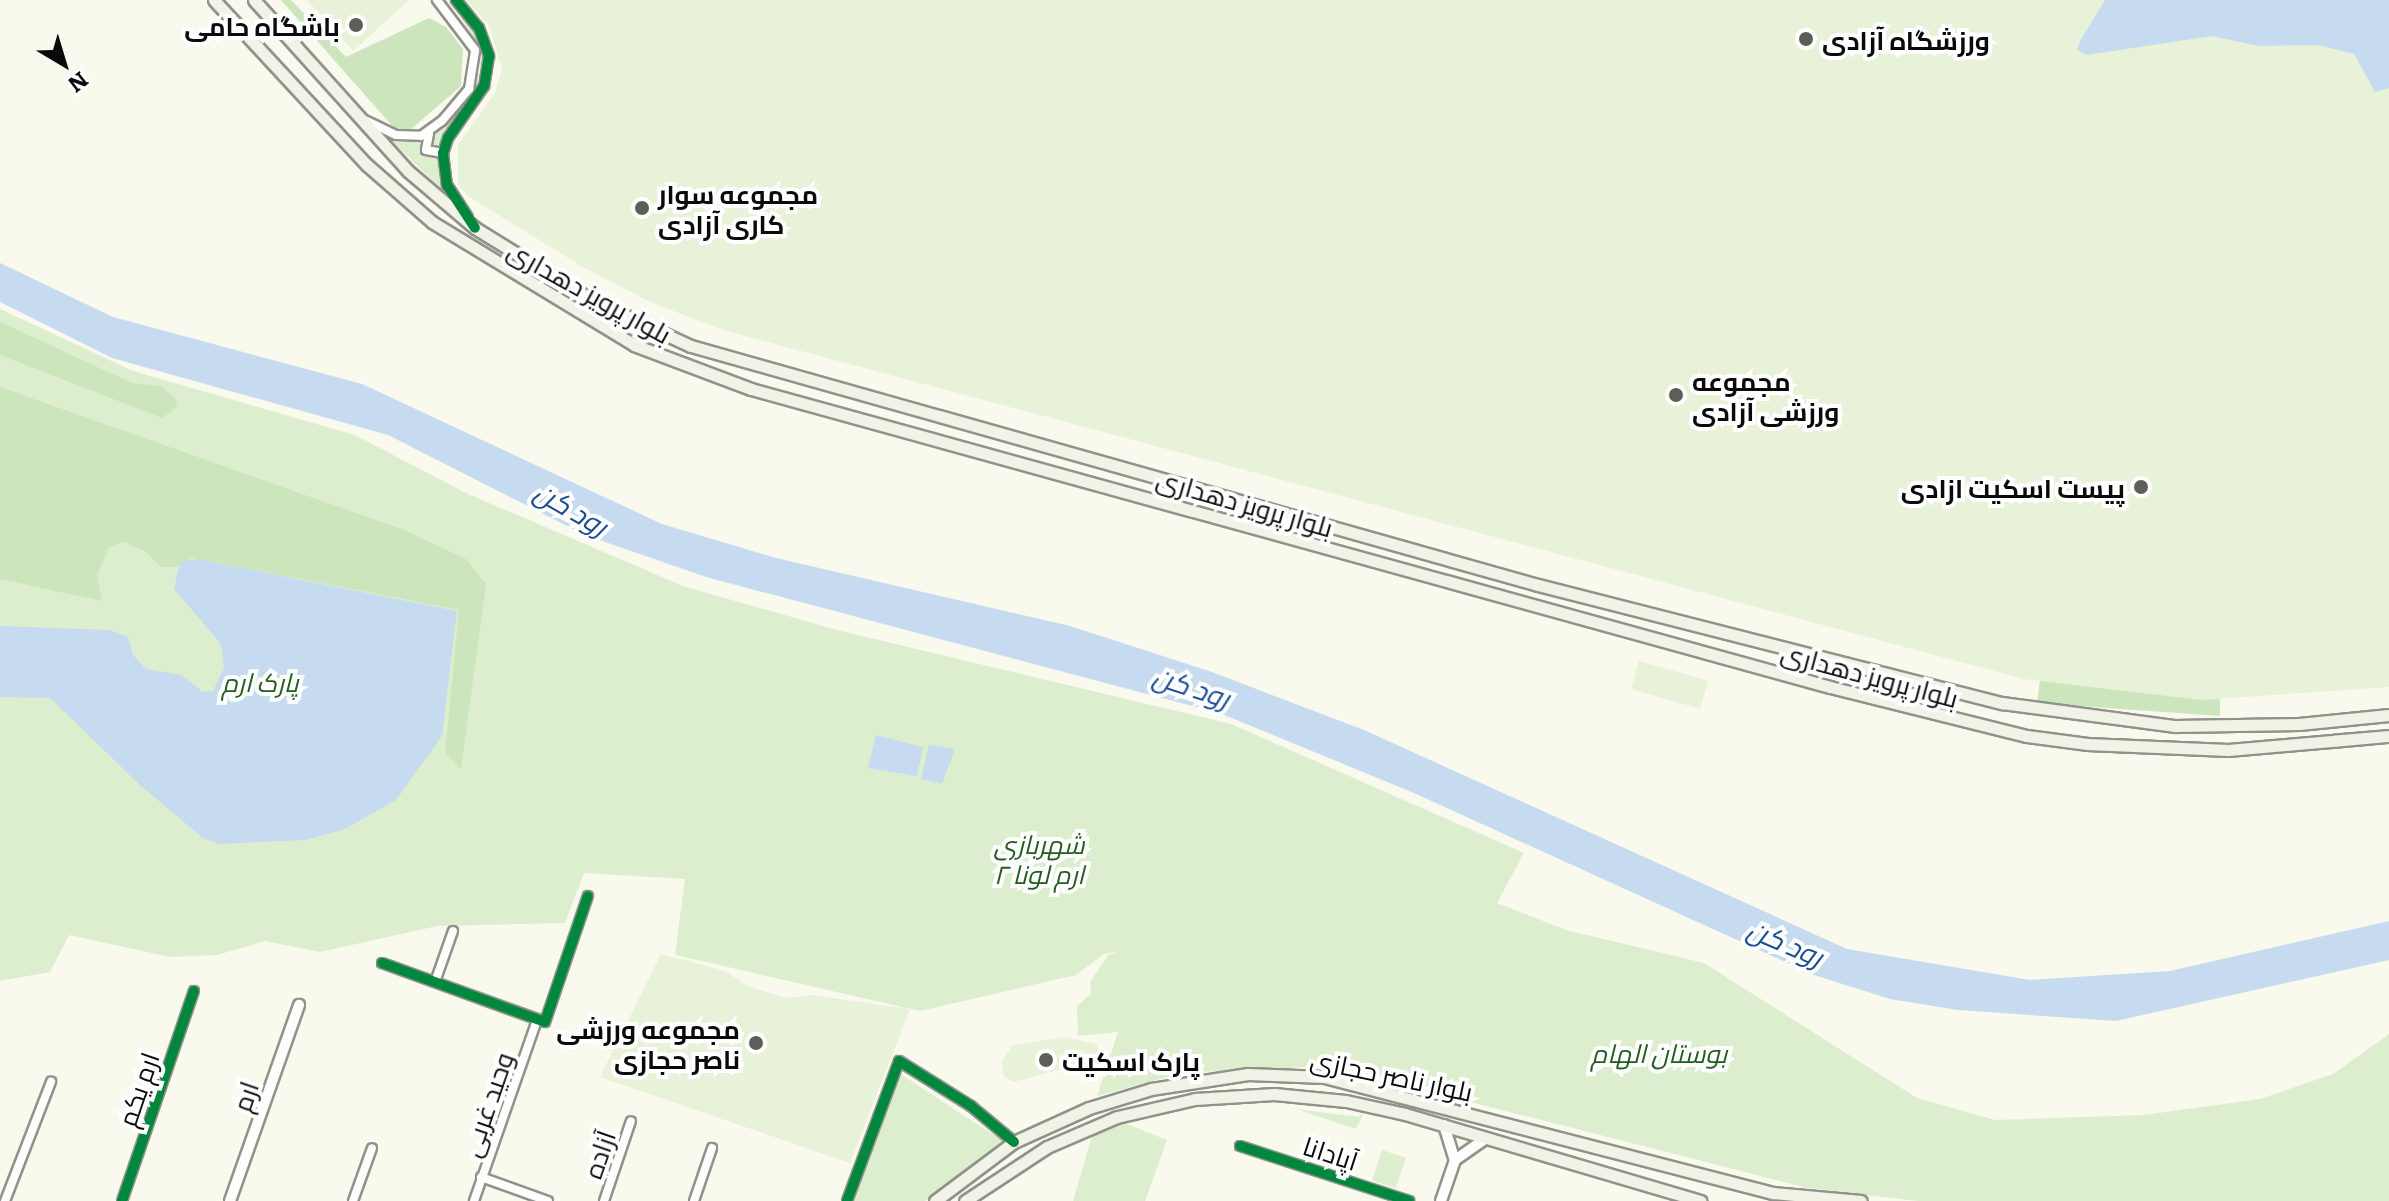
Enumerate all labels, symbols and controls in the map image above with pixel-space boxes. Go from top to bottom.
place label: باشگاه حامی [184,9,340,41]
marker: باشگاه حامی [347,16,365,34]
place label: ورزشگاه آزادی [1822,23,1990,55]
north arrow [24,24,104,104]
marker: ورزشگاه آزادی [1797,30,1815,48]
text: N [62,65,97,102]
place label: مجموعه سوار کاری آزادی [658,177,818,238]
marker: مجموعه سوار کاری آزادی [633,199,651,217]
street label: بلوار پرویز دهداری [503,233,677,349]
place label: مجموعه ورزشی آزادی [1692,364,1839,426]
marker: مجموعه ورزشی آزادی [1667,386,1685,404]
street label: بلوار پرویز دهداری [1153,462,1337,542]
place label: پیست اسکیت ازادی [1901,471,2125,503]
water label: رود کن [530,473,614,541]
marker: پیست اسکیت ازادی [2132,478,2150,496]
street label: بلوار پرویز دهداری [1778,635,1962,713]
water label: رود کن [1149,657,1235,713]
park label: پارک ارم [222,665,298,697]
park label: شهربازی ارم لونا ۲ [993,827,1085,888]
water label: رود کن [1743,910,1829,972]
place label: مجموعه ورزشی ناصر حجازی [556,1012,740,1074]
marker: مجموعه ورزشی ناصر حجازی [747,1034,765,1052]
park label: بوستان الهام [1591,1036,1727,1068]
street label: بلوار ناصر حجازی [1308,1042,1476,1106]
place label: پارک اسکیت [1062,1044,1200,1076]
street label: ارم یکم [110,1048,164,1130]
street label: وحید غربی [454,1048,518,1160]
marker: پارک اسکیت [1037,1051,1055,1069]
street label: ارم [224,1077,264,1115]
street label: آزاده [575,1126,621,1182]
street label: آپادانا [1300,1129,1362,1175]

